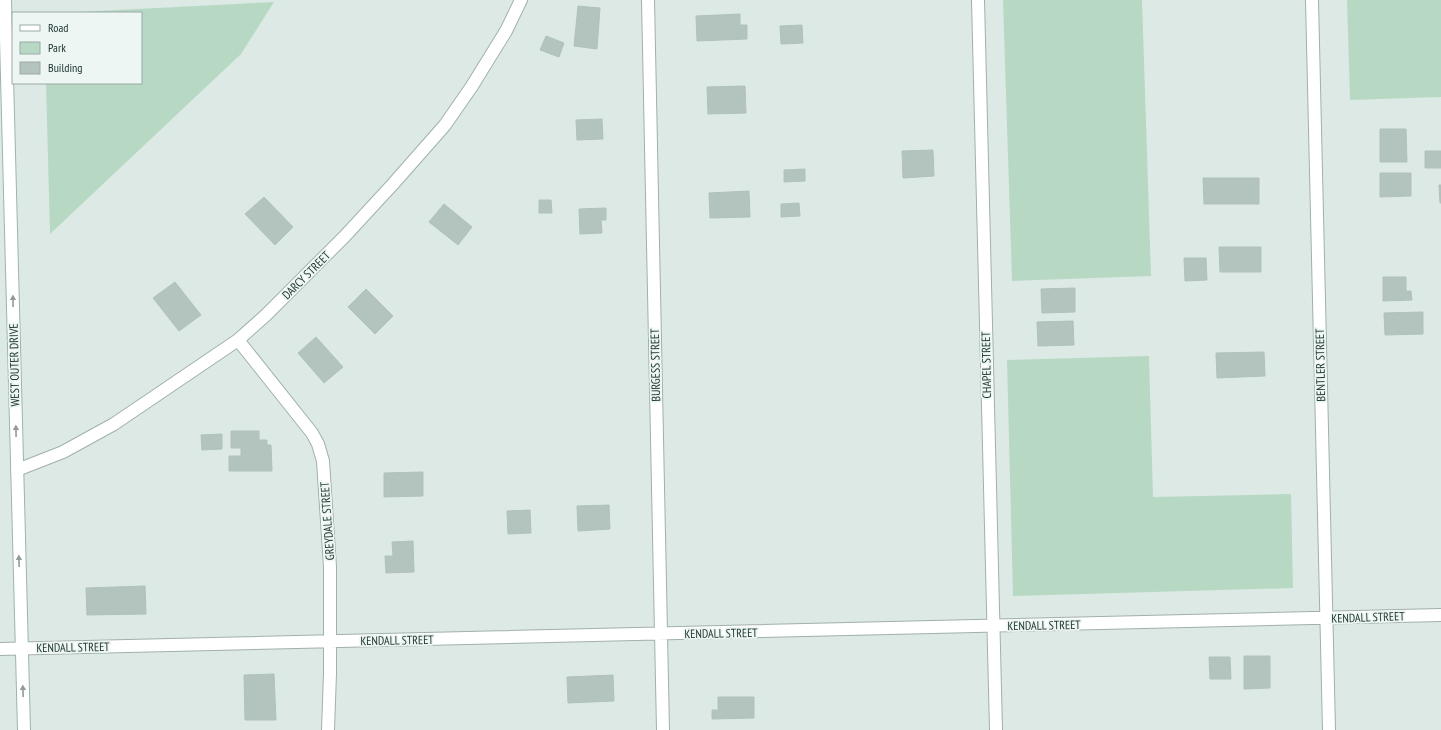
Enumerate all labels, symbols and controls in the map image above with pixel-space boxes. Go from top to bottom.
legend [12,12,142,84]
text: Road [48,20,68,35]
text: Park [48,40,66,55]
text: Building [48,60,83,75]
street label: DARCY STREET [279,247,334,302]
one-way arrow [9,295,16,307]
street label: WEST OUTER DRIVE [6,323,22,407]
street label: BURGESS STREET [647,328,663,402]
street label: BENTLER STREET [1312,328,1328,402]
street label: CHAPEL STREET [978,331,994,399]
one-way arrow [13,424,19,437]
street label: GREYDALE STREET [317,481,337,561]
one-way arrow [16,555,23,567]
street label: KENDALL STREET [1331,608,1405,626]
street label: KENDALL STREET [1007,617,1081,633]
street label: KENDALL STREET [684,625,758,641]
street label: KENDALL STREET [360,632,434,648]
street label: KENDALL STREET [36,639,110,655]
one-way arrow [20,684,26,697]

